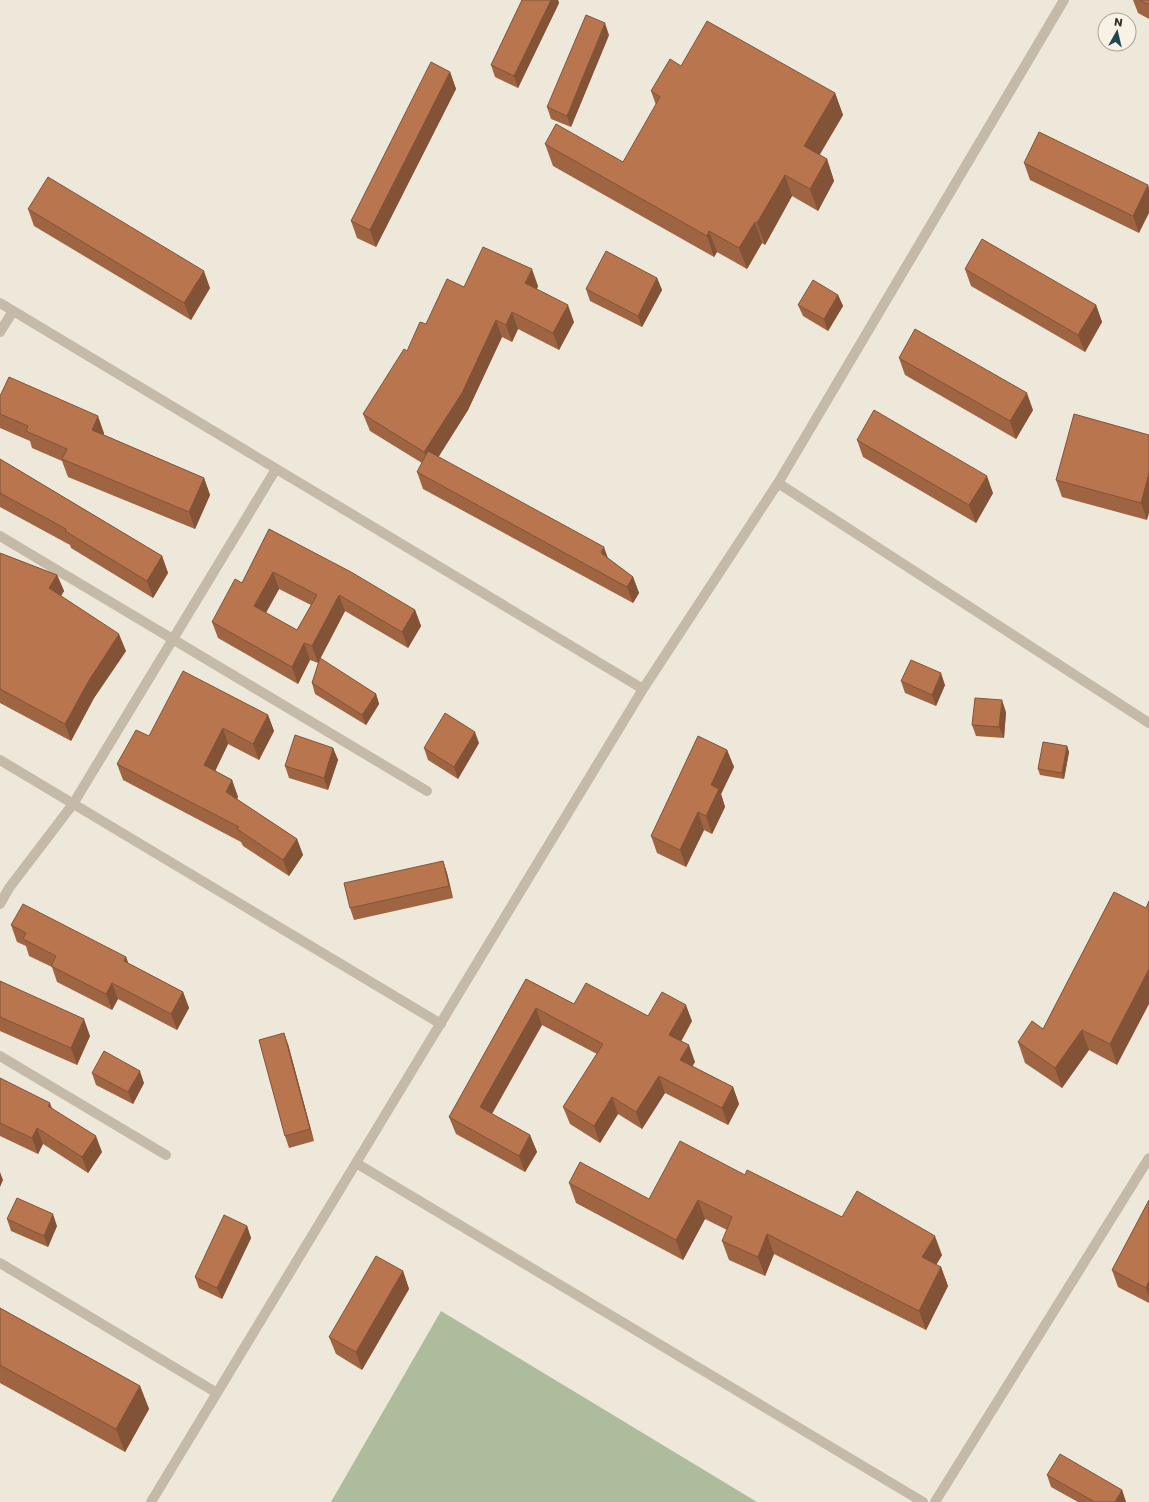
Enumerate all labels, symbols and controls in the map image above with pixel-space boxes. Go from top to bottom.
north arrow [1097,12,1137,52]
text: N [1113,14,1124,31]

